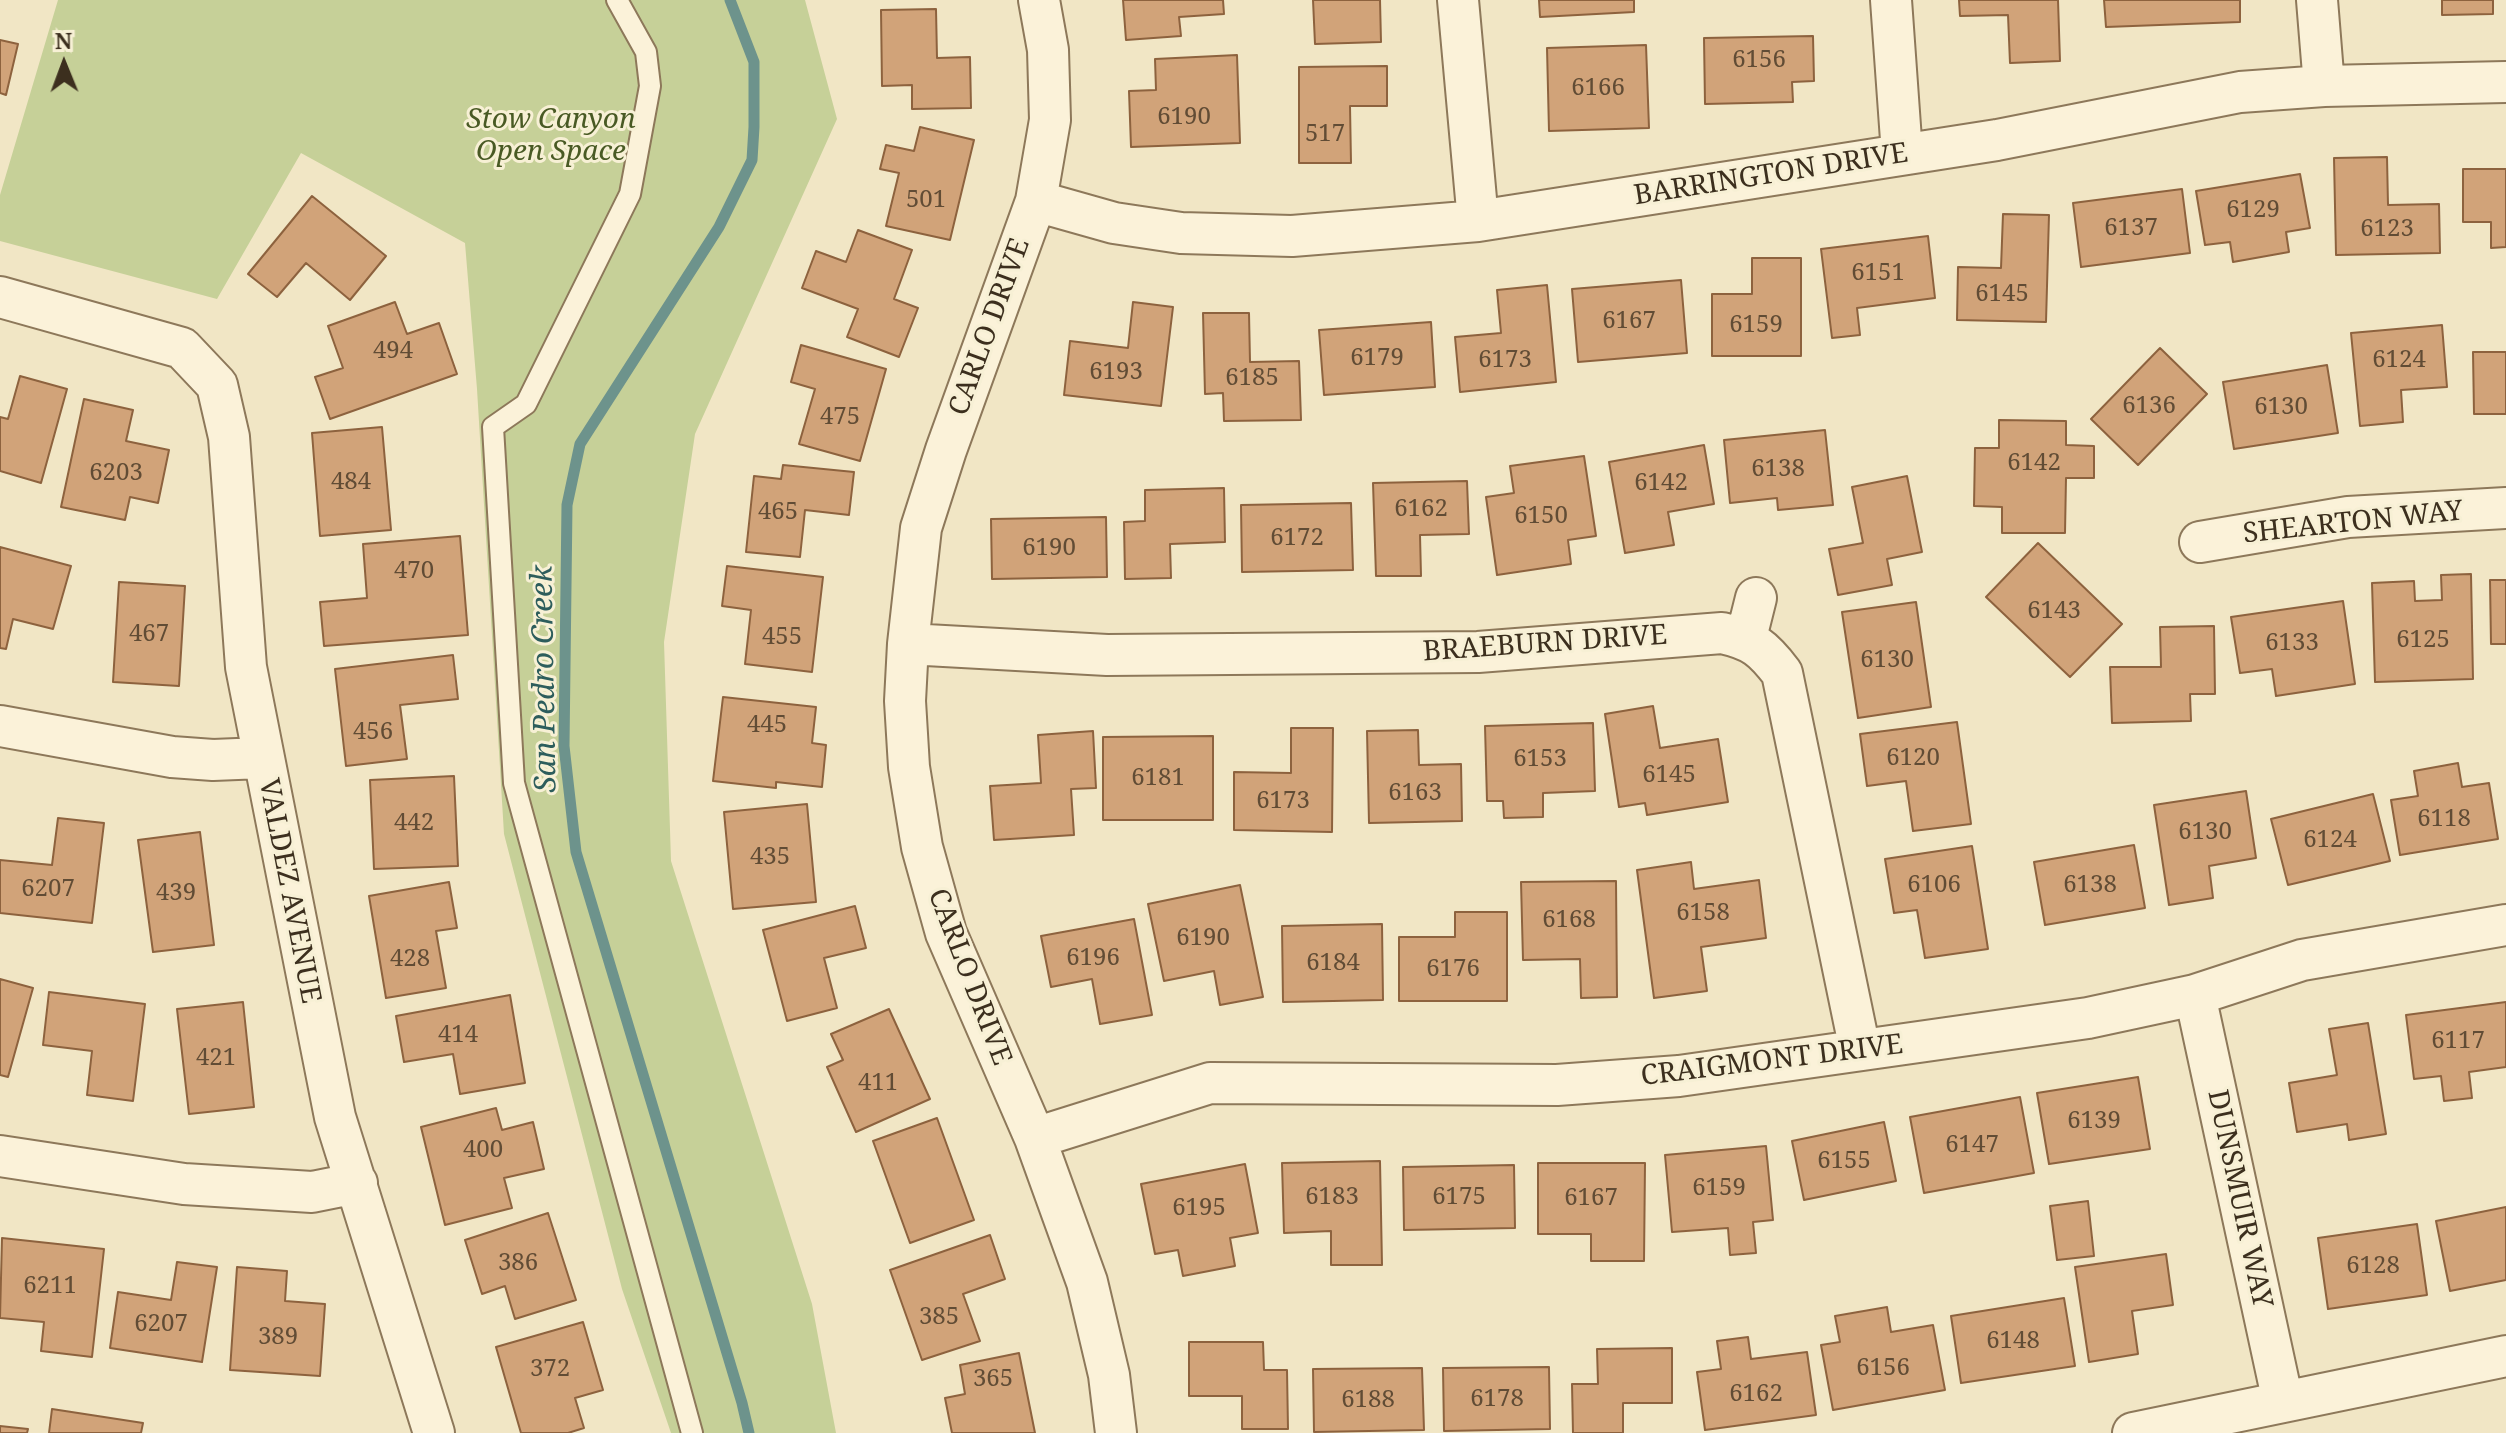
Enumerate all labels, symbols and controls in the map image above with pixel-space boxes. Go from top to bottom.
north arrow [24,24,104,104]
text: N [55,25,73,55]
house number: 6156 [1732,46,1786,74]
house number: 6166 [1571,74,1625,102]
park label: Stow Canyon Open Space [466,103,636,169]
house number: 6190 [1157,103,1211,131]
house number: 517 [1305,120,1345,148]
street label: BARRINGTON DRIVE [1632,137,1910,213]
house number: 501 [906,186,946,214]
house number: 6129 [2226,196,2280,224]
house number: 6137 [2104,214,2158,242]
house number: 6123 [2360,215,2414,243]
street label: CARLO DRIVE [942,234,1038,420]
house number: 6151 [1851,259,1905,287]
house number: 6145 [1975,280,2029,308]
house number: 6167 [1602,307,1656,335]
house number: 6159 [1729,311,1783,339]
house number: 494 [373,337,413,365]
house number: 6179 [1350,344,1404,372]
house number: 6173 [1478,346,1532,374]
house number: 6124 [2372,346,2426,374]
house number: 6193 [1089,358,1143,386]
house number: 6185 [1225,364,1279,392]
house number: 6136 [2122,392,2176,420]
house number: 6130 [2254,393,2308,421]
house number: 475 [820,403,860,431]
house number: 6142 [2007,449,2061,477]
house number: 6138 [1751,455,1805,483]
house number: 6203 [89,459,143,487]
house number: 484 [331,468,371,496]
house number: 6142 [1634,469,1688,497]
house number: 6162 [1394,495,1448,523]
street label: SHEARTON WAY [2241,495,2465,551]
house number: 465 [758,498,798,526]
house number: 6150 [1514,502,1568,530]
house number: 6172 [1270,524,1324,552]
house number: 6190 [1022,534,1076,562]
house number: 470 [394,557,434,585]
water label: San Pedro Creek [525,565,565,793]
house number: 6143 [2027,597,2081,625]
street label: BRAEBURN DRIVE [1422,619,1668,669]
house number: 467 [129,620,169,648]
house number: 455 [762,623,802,651]
house number: 6125 [2396,626,2450,654]
house number: 6133 [2265,629,2319,657]
house number: 6130 [1860,646,1914,674]
house number: 445 [747,711,787,739]
house number: 456 [353,718,393,746]
house number: 6120 [1886,744,1940,772]
house number: 6153 [1513,745,1567,773]
house number: 6145 [1642,761,1696,789]
house number: 6181 [1131,764,1185,792]
street label: VALDEZ AVENUE [251,776,327,1006]
house number: 6163 [1388,779,1442,807]
house number: 6173 [1256,787,1310,815]
house number: 6118 [2417,805,2471,833]
house number: 442 [394,809,434,837]
house number: 6130 [2178,818,2232,846]
house number: 6124 [2303,826,2357,854]
house number: 435 [750,843,790,871]
house number: 6106 [1907,871,1961,899]
house number: 6138 [2063,871,2117,899]
house number: 6207 [21,875,75,903]
house number: 439 [156,879,196,907]
street label: CARLO DRIVE [920,884,1018,1070]
house number: 6158 [1676,899,1730,927]
house number: 6168 [1542,906,1596,934]
house number: 6190 [1176,924,1230,952]
house number: 6196 [1066,944,1120,972]
house number: 428 [390,945,430,973]
house number: 6184 [1306,949,1360,977]
house number: 6176 [1426,955,1480,983]
house number: 414 [438,1021,478,1049]
house number: 6117 [2431,1027,2485,1055]
street label: CRAIGMONT DRIVE [1639,1028,1905,1094]
house number: 421 [196,1044,236,1072]
house number: 411 [858,1069,898,1097]
street label: DUNSMUIR WAY [2199,1087,2279,1311]
house number: 6139 [2067,1107,2121,1135]
house number: 6147 [1945,1131,1999,1159]
house number: 400 [463,1136,503,1164]
house number: 6155 [1817,1147,1871,1175]
house number: 6159 [1692,1174,1746,1202]
house number: 6183 [1305,1183,1359,1211]
house number: 6175 [1432,1183,1486,1211]
house number: 6167 [1564,1184,1618,1212]
house number: 6195 [1172,1194,1226,1222]
house number: 386 [498,1249,538,1277]
house number: 6128 [2346,1252,2400,1280]
house number: 6211 [23,1272,77,1300]
house number: 385 [919,1303,959,1331]
house number: 6207 [134,1310,188,1338]
house number: 389 [258,1323,298,1351]
house number: 6148 [1986,1327,2040,1355]
house number: 6156 [1856,1354,1910,1382]
house number: 372 [530,1355,570,1383]
house number: 365 [973,1365,1013,1393]
house number: 6162 [1729,1380,1783,1408]
house number: 6178 [1470,1385,1524,1413]
house number: 6188 [1341,1386,1395,1414]

